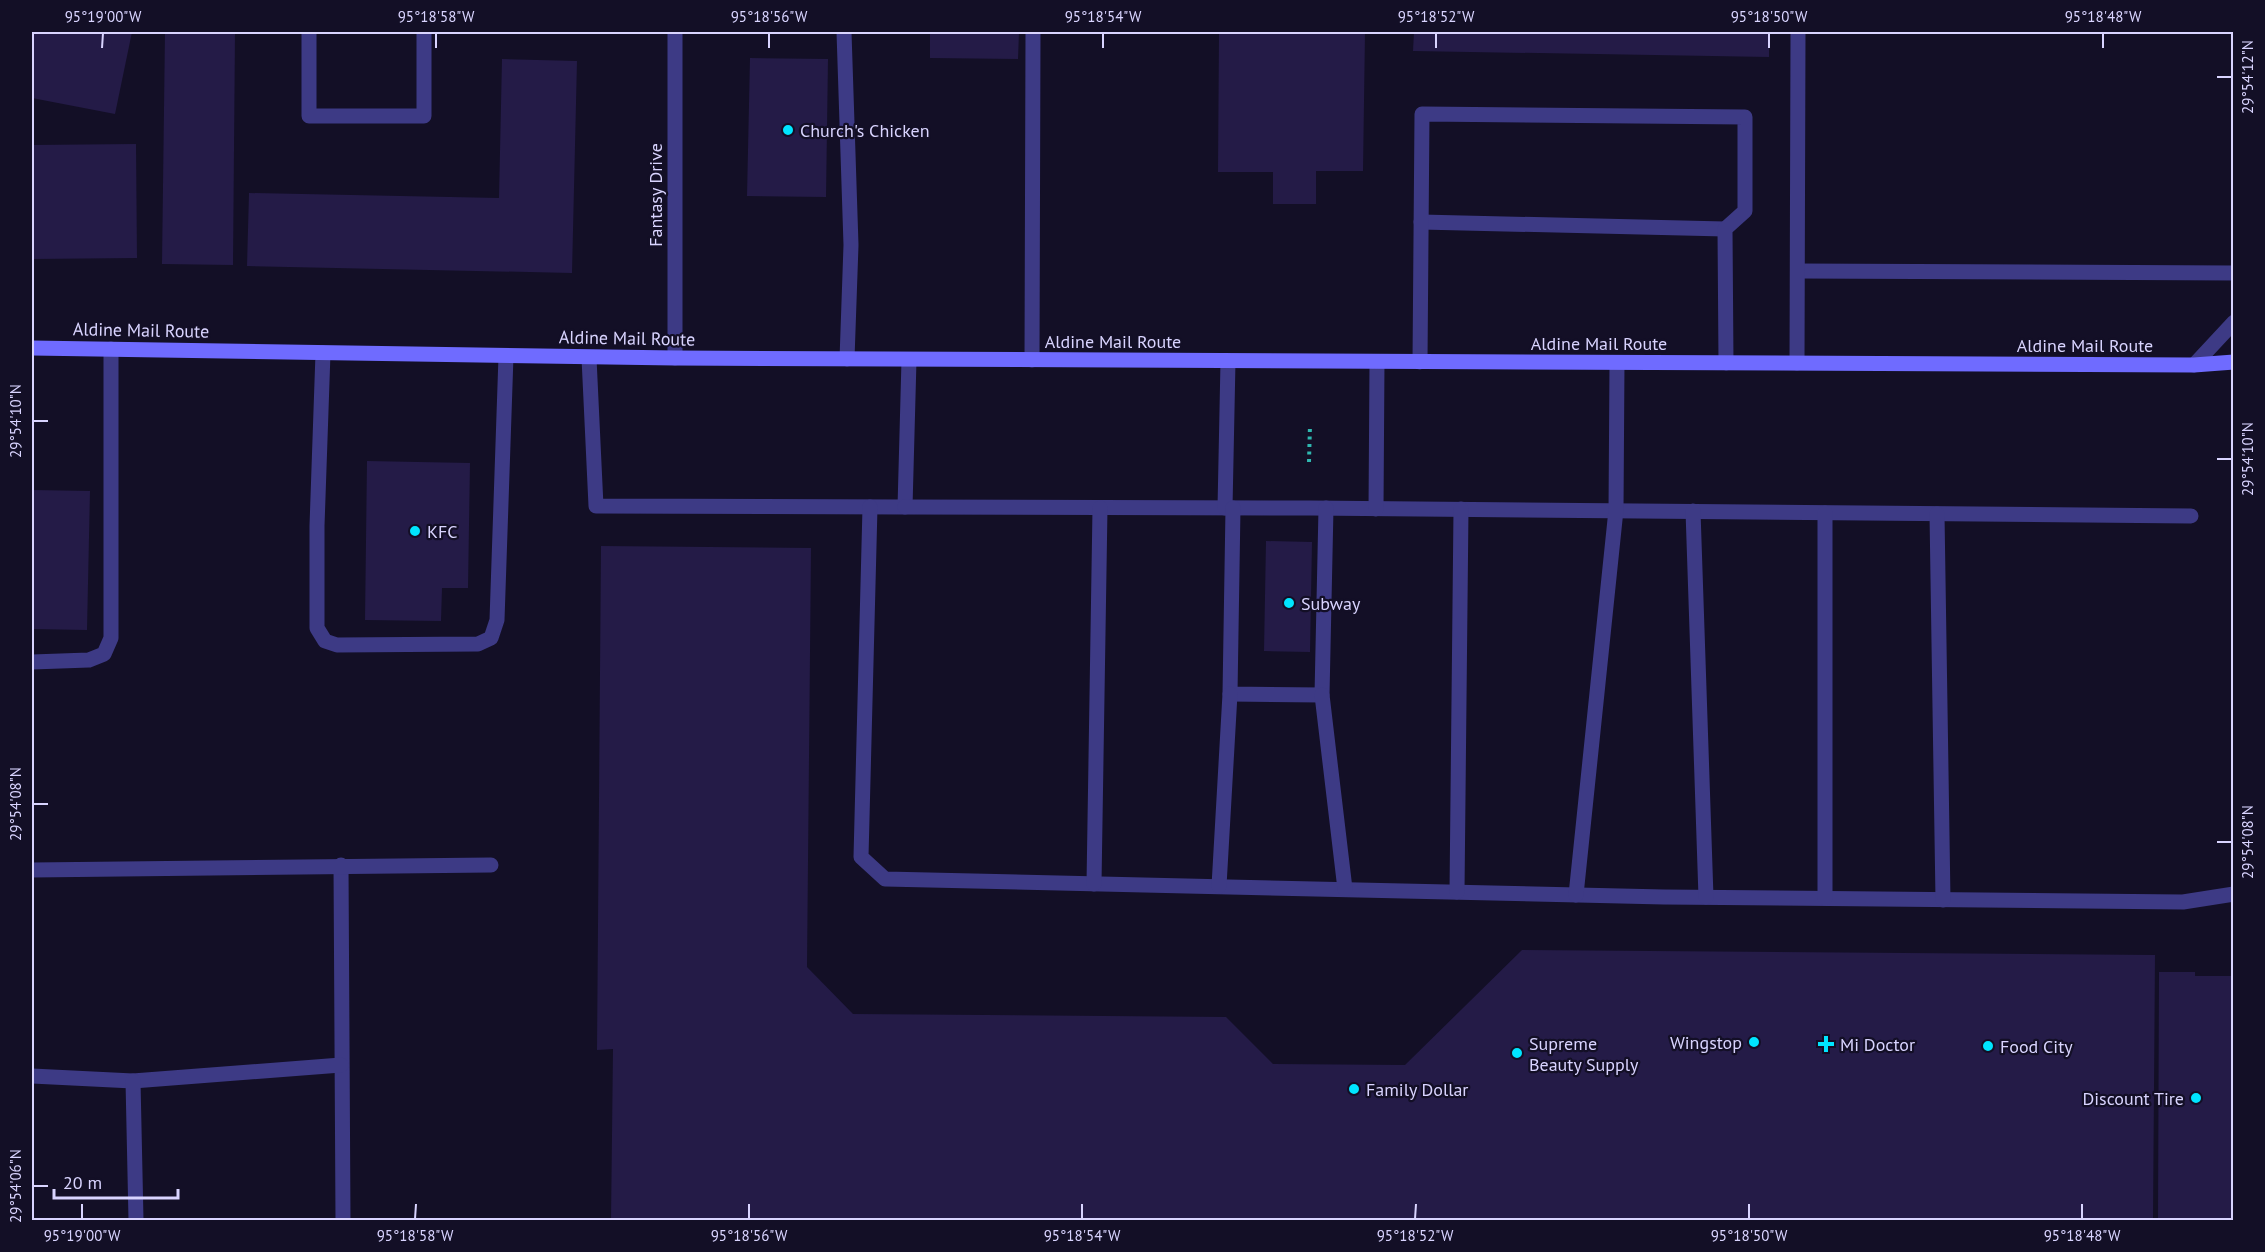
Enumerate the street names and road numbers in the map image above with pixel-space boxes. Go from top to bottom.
street label: Fantasy Drive [644,143,667,247]
street label: Aldine Mail Route [73,317,209,343]
street label: Aldine Mail Route [559,325,695,351]
street label: Aldine Mail Route [1045,330,1181,353]
street label: Aldine Mail Route [1531,332,1667,355]
street label: Aldine Mail Route [2017,334,2153,357]

